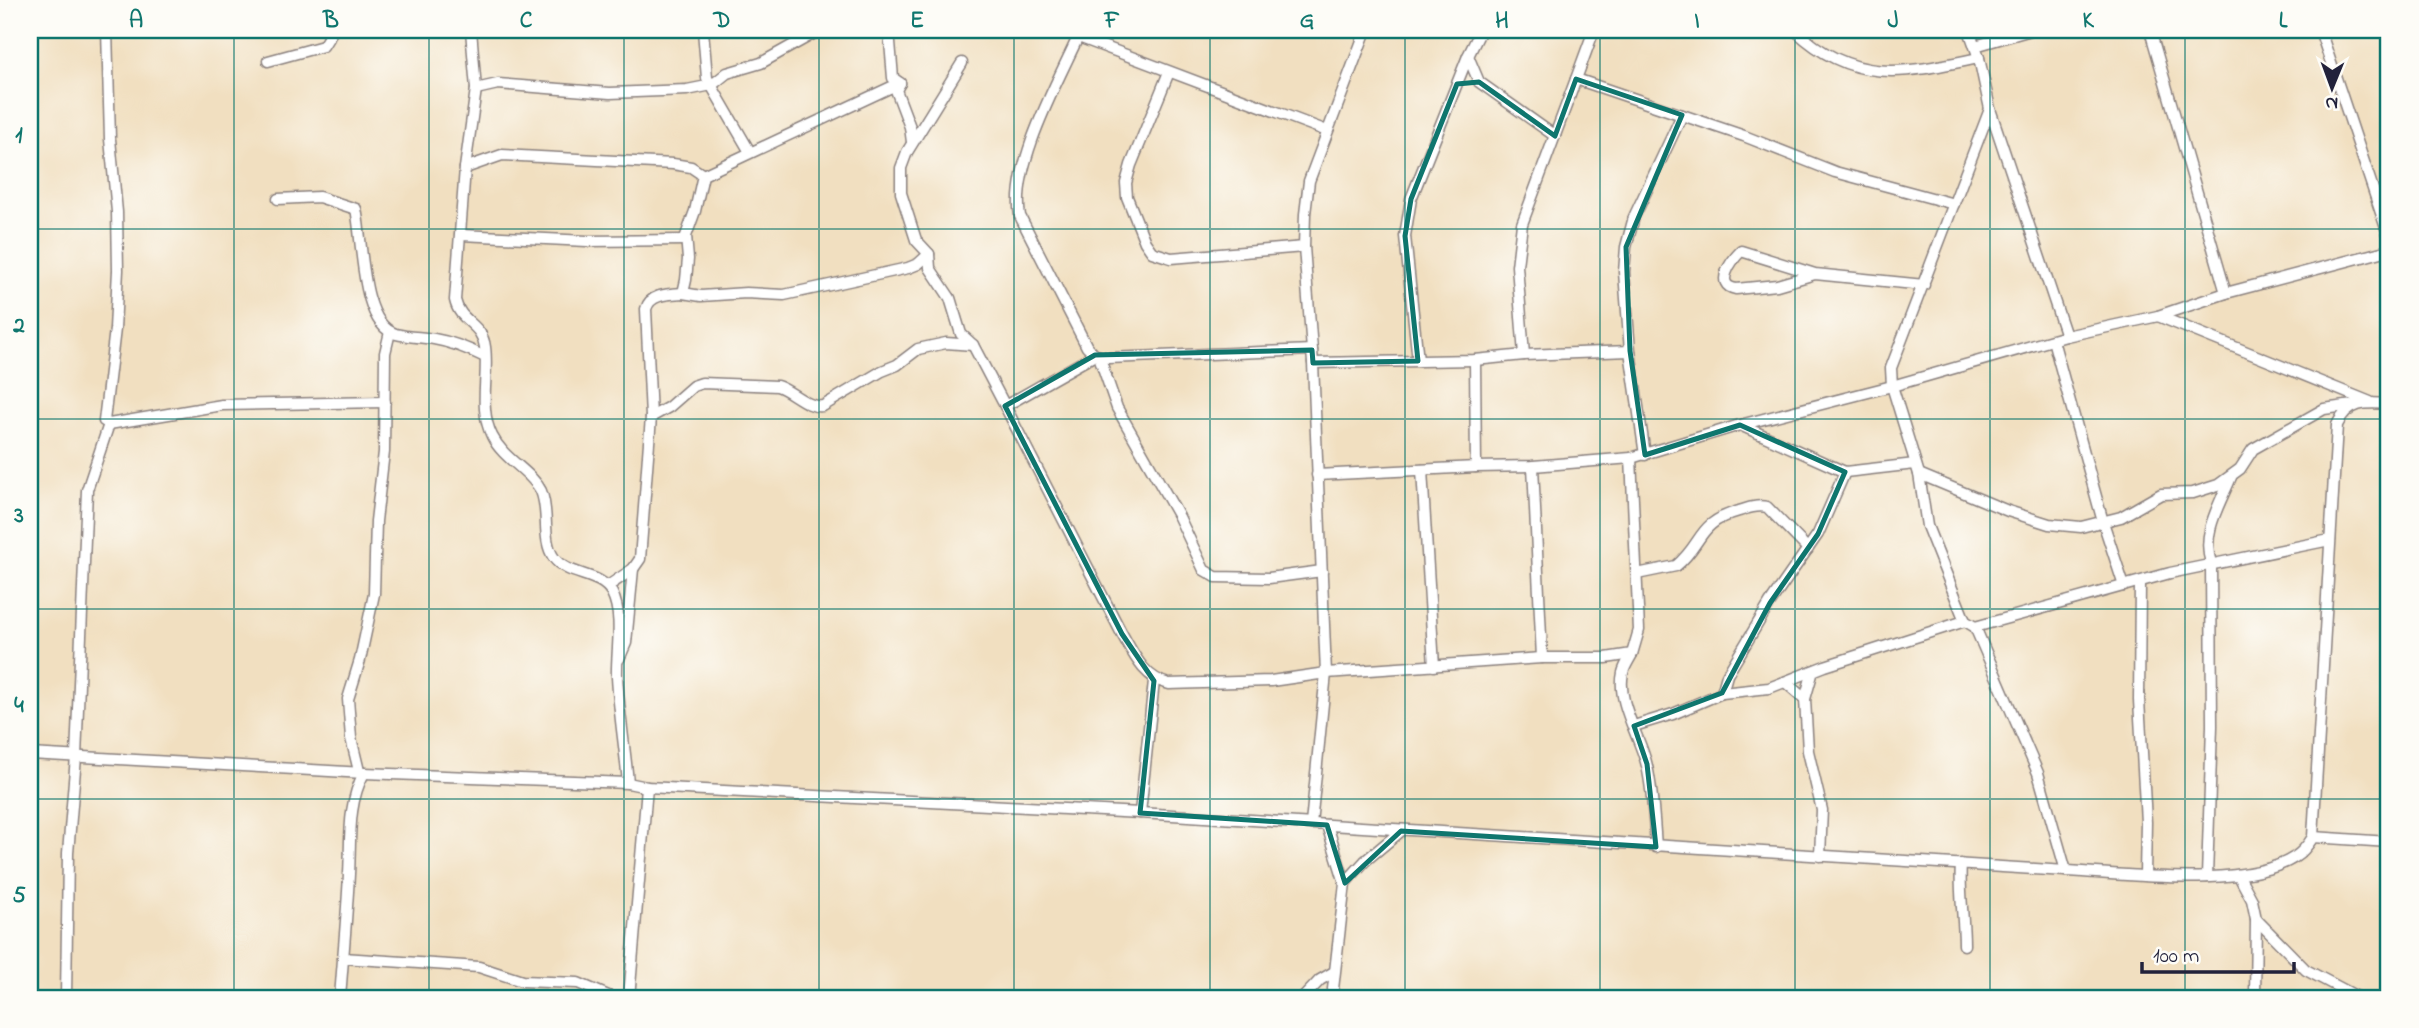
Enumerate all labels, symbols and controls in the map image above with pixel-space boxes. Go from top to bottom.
text: A [129,5,143,38]
text: B [322,5,339,38]
text: C [520,5,533,38]
text: D [713,5,730,38]
text: E [910,5,924,38]
text: F [1104,5,1120,38]
text: G [1300,5,1314,38]
text: H [1495,5,1509,38]
text: I [1694,5,1700,38]
text: J [1887,5,1899,38]
text: K [2082,5,2094,38]
text: L [2279,5,2288,38]
north arrow [2296,52,2366,122]
text: N [2325,89,2338,116]
text: 1 [15,120,23,153]
text: 2 [12,310,25,343]
text: 3 [13,500,24,533]
text: 4 [14,690,24,723]
text: 5 [12,880,26,913]
scale bar [2142,930,2295,974]
text: 100 m [2153,942,2199,972]

